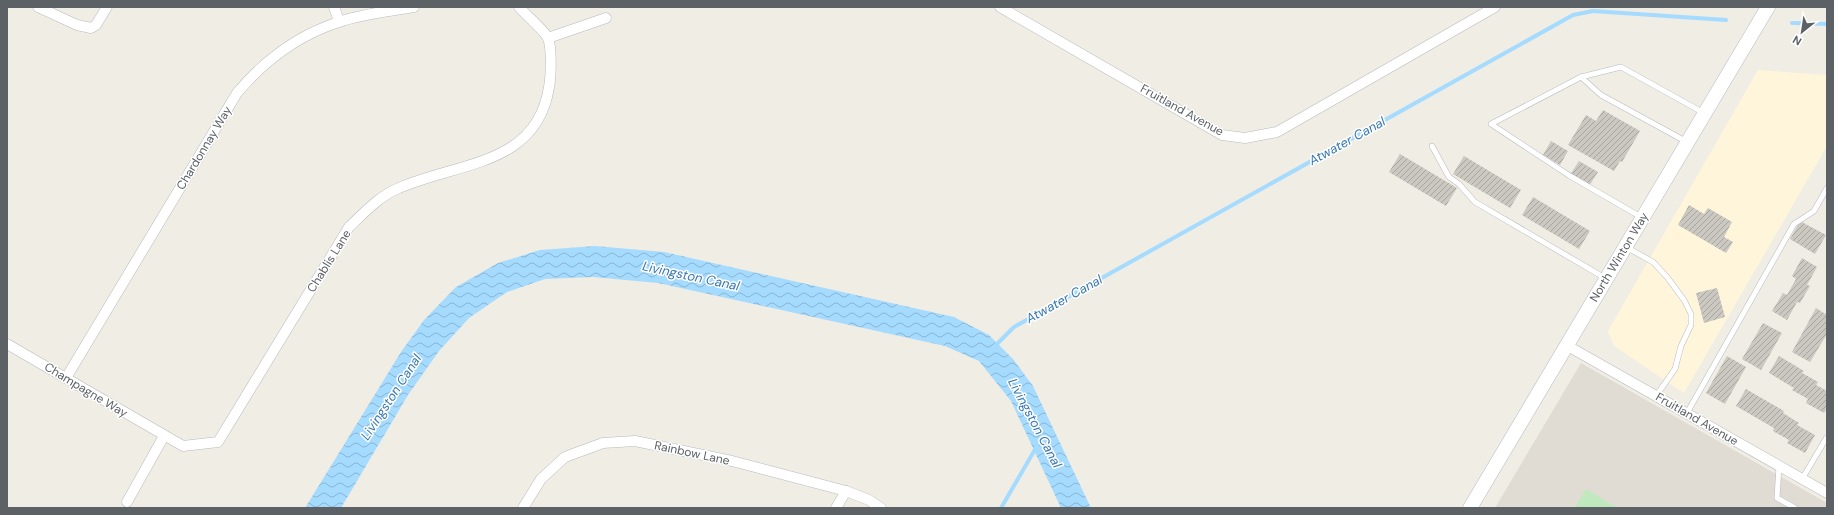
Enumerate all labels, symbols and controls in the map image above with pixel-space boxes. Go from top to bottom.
north arrow [1782,12,1822,52]
text: N [1790,33,1804,49]
street label: Fruitland Avenue [1137,80,1227,140]
street label: Chardonnay Way [173,103,235,193]
water label: Atwater Canal [1305,112,1389,170]
street label: North Winton Way [1586,209,1652,305]
street label: Chablis Lane [303,227,355,295]
water label: Livingston Canal [641,257,742,295]
water label: Atwater Canal [1022,270,1106,328]
water label: Livingston Canal [357,350,426,443]
street label: Champagne Way [41,359,131,421]
water label: Livingston Canal [1004,375,1066,472]
street label: Fruitland Avenue [1653,389,1741,449]
street label: Rainbow Lane [653,437,731,469]

